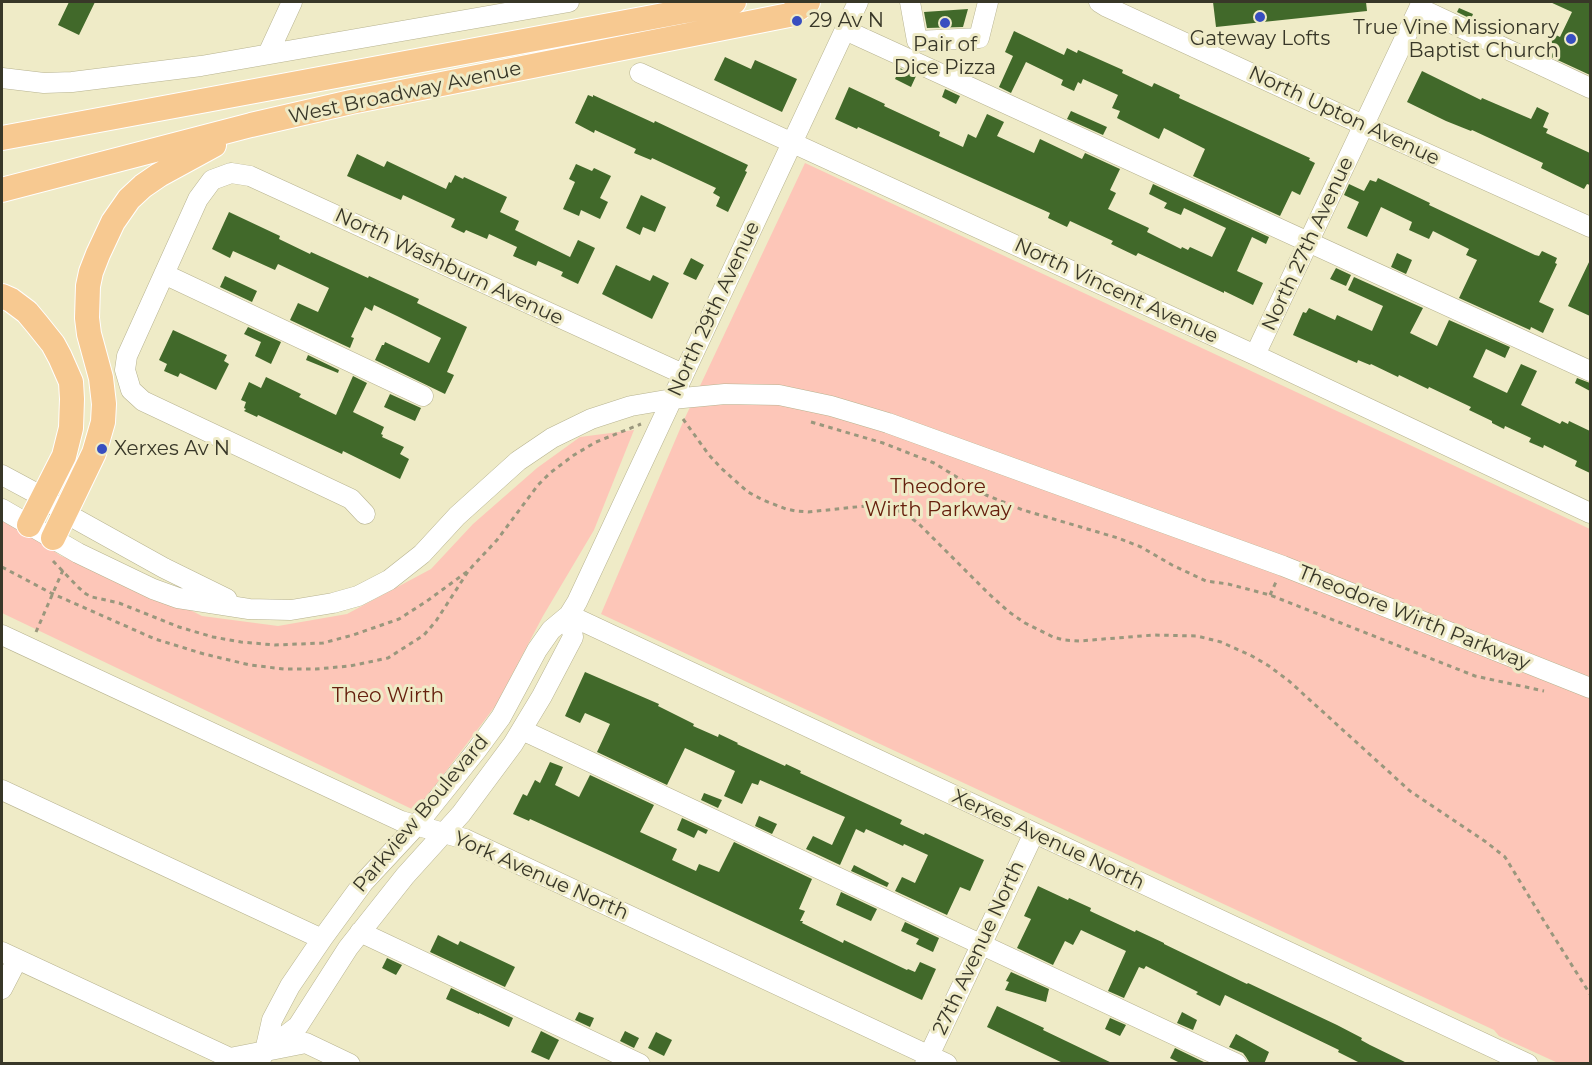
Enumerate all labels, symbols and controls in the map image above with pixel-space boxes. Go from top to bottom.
place label: 29 Av N [809,9,884,33]
marker: Gateway Lofts [1253,10,1267,24]
marker: 29 Av N [790,14,804,28]
marker: Pair of Dice Pizza [938,16,952,30]
place label: True Vine Missionary Baptist Church [1353,16,1559,63]
place label: Gateway Lofts [1190,27,1330,51]
marker: True Vine Missionary Baptist Church [1564,32,1578,46]
place label: Pair of Dice Pizza [894,33,996,80]
street label: West Broadway Avenue [287,57,523,129]
street label: North Upton Avenue [1245,61,1443,171]
street label: North 27th Avenue [1257,153,1359,335]
street label: North Washburn Avenue [331,203,567,331]
street label: North 29th Avenue [663,218,765,400]
street label: North Vincent Avenue [1010,233,1222,349]
place label: Xerxes Av N [114,437,230,461]
marker: Xerxes Av N [95,442,109,456]
park label: Theodore Wirth Parkway [864,475,1012,522]
street label: Theodore Wirth Parkway [1295,560,1533,676]
park label: Theo Wirth [332,684,444,708]
street label: Parkview Boulevard [348,730,494,898]
street label: Xerxes Avenue North [948,785,1148,895]
street label: York Avenue North [450,827,632,925]
street label: 27th Avenue North [928,857,1030,1039]

